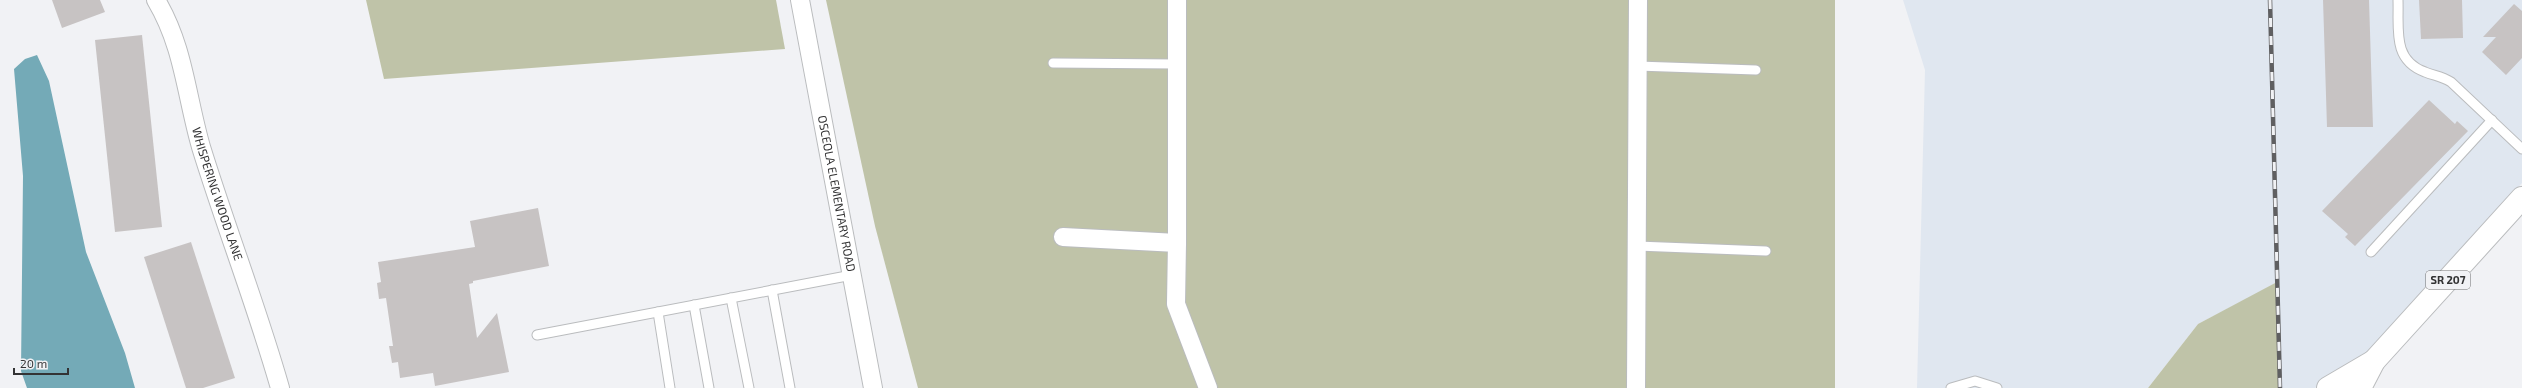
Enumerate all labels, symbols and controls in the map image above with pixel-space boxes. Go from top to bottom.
street label: OSCEOLA ELEMENTARY ROAD [816,114,859,273]
street label: WHISPERING WOOD LANE [190,126,246,262]
road number: SR 207 [2426,271,2470,289]
scale bar [14,350,68,376]
text: 20 m [20,356,47,370]

